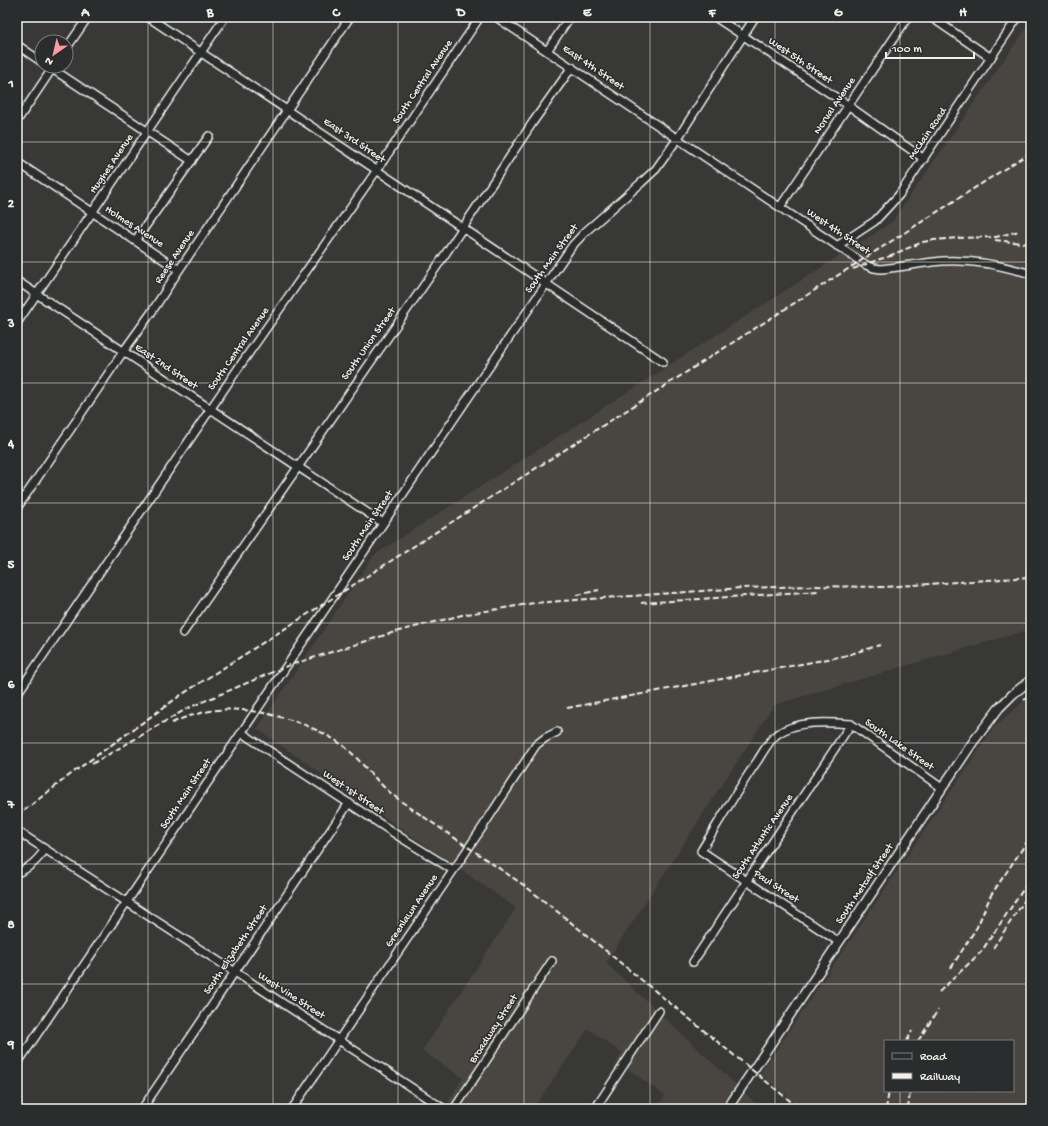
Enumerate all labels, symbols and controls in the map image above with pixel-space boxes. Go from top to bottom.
text: A [80,6,90,21]
text: B [206,6,215,21]
text: C [331,6,341,21]
text: D [456,6,466,21]
text: E [583,6,592,21]
text: F [708,6,717,21]
text: G [834,6,843,21]
text: H [959,6,967,21]
north arrow [34,34,74,74]
scale bar [886,34,974,60]
street label: West 5th Street [766,35,835,88]
street label: South Central Avenue [390,38,456,126]
street label: East 4th Street [560,43,627,94]
text: 100 m [891,43,922,57]
text: N [43,54,56,68]
street label: Norval Avenue [812,75,859,137]
text: 1 [7,77,14,92]
street label: McClain Road [906,104,951,162]
street label: East 3rd Street [321,116,388,167]
street label: Hughes Avenue [88,132,136,196]
text: 2 [8,197,15,212]
street label: Holmes Avenue [102,204,166,251]
street label: West 4th Street [804,206,873,258]
street label: South Main Street [523,221,582,296]
street label: Reese Avenue [153,227,198,286]
street label: South Union Street [339,304,399,383]
street label: South Central Avenue [206,305,272,393]
text: 3 [7,317,15,332]
street label: East 2nd Street [132,342,201,393]
text: 4 [7,437,15,452]
street label: South Main Street [340,487,397,563]
text: 5 [8,558,15,573]
text: 6 [8,678,15,693]
street label: South Lake Street [862,717,937,774]
street label: South Main Street [158,755,215,831]
street label: West 1st Street [320,768,387,819]
street label: South Atlantic Avenue [730,792,796,882]
text: 7 [7,798,16,813]
street label: South Metcalf Street [833,840,897,926]
street label: Paul Street [750,867,802,907]
street label: Greenlawn Avenue [383,872,441,950]
street label: South Elizabeth Street [202,902,271,997]
text: 8 [7,918,15,933]
street label: West Vine Street [255,970,328,1023]
street label: Broadway Street [467,991,522,1067]
text: 9 [7,1038,15,1053]
legend [884,1040,1014,1092]
text: Road [920,1051,947,1065]
text: Railway [920,1071,960,1085]

